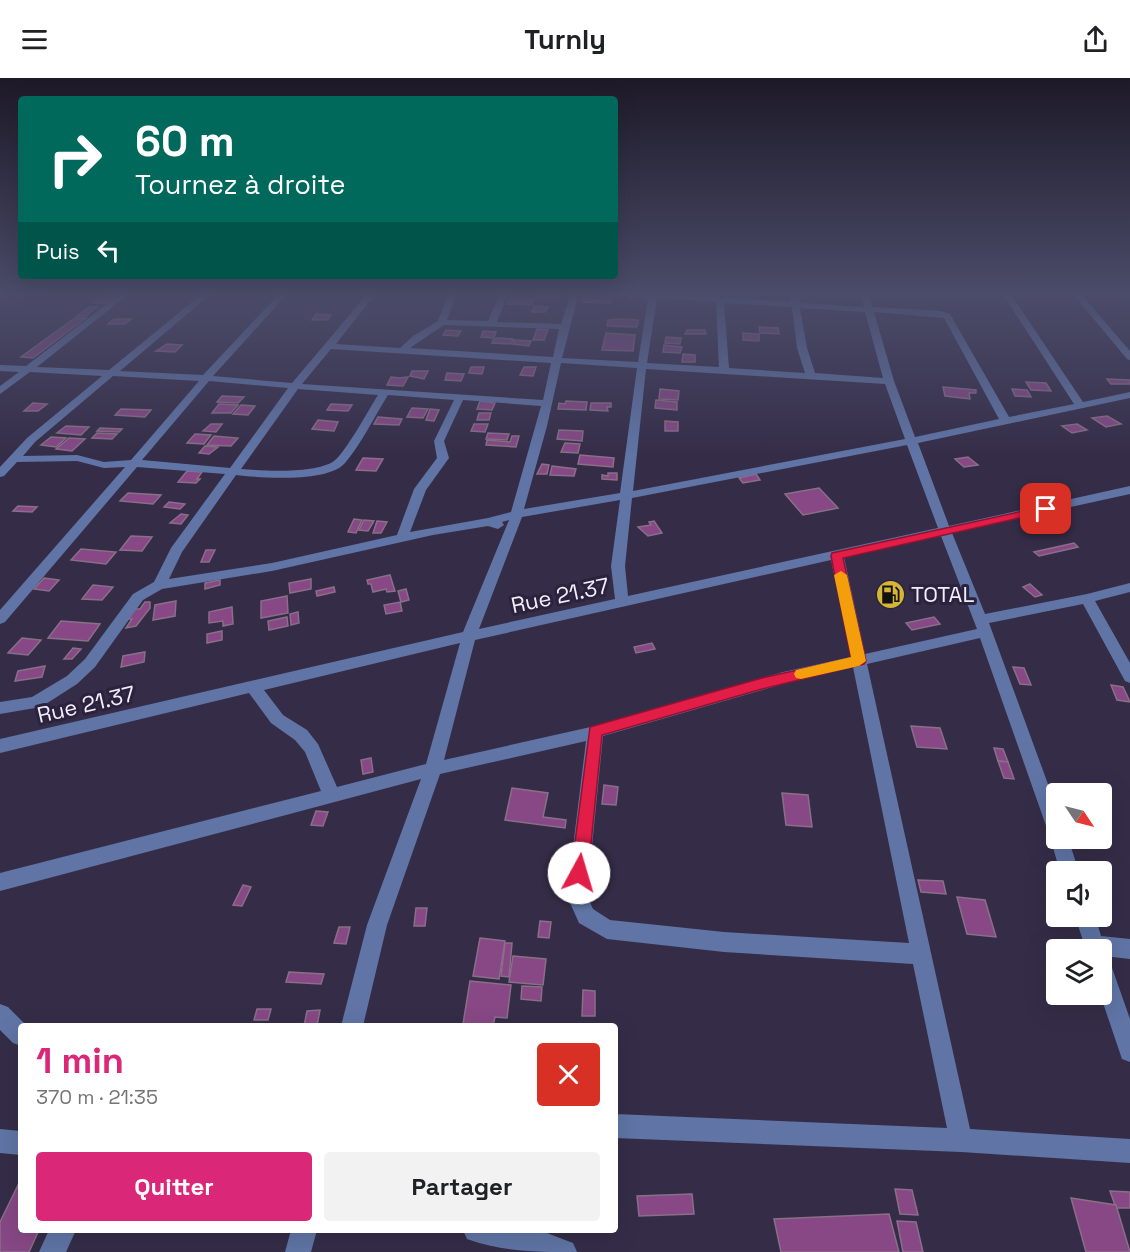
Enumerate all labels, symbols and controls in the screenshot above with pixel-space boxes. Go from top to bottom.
text: Turnly [524,22,606,57]
icon: menu [18,23,51,56]
icon: share [1079,23,1112,56]
text: 60 m [135,115,235,168]
icon: right [36,120,114,198]
text: Tournez à droite [135,167,345,202]
icon: left [92,234,125,267]
text: Puis [36,237,80,265]
pin [1020,483,1071,534]
icon: arrive [1029,492,1062,525]
street label: Rue 21.37 [508,571,612,619]
fuel station icon: TOTAL [874,578,906,610]
place label: TOTAL [911,580,974,608]
street label: Rue 21.37 [34,679,138,729]
north arrow [1046,783,1112,849]
map controls [1046,783,1112,1005]
position arrow [547,841,611,905]
button: sound [1046,861,1112,927]
button: layers [1046,939,1112,1005]
text: 1 min [36,1038,124,1084]
button: close [537,1043,600,1106]
text: 370 m · 21:35 [36,1084,158,1110]
button: Quitter [36,1152,312,1221]
button: Partager [324,1152,600,1221]

